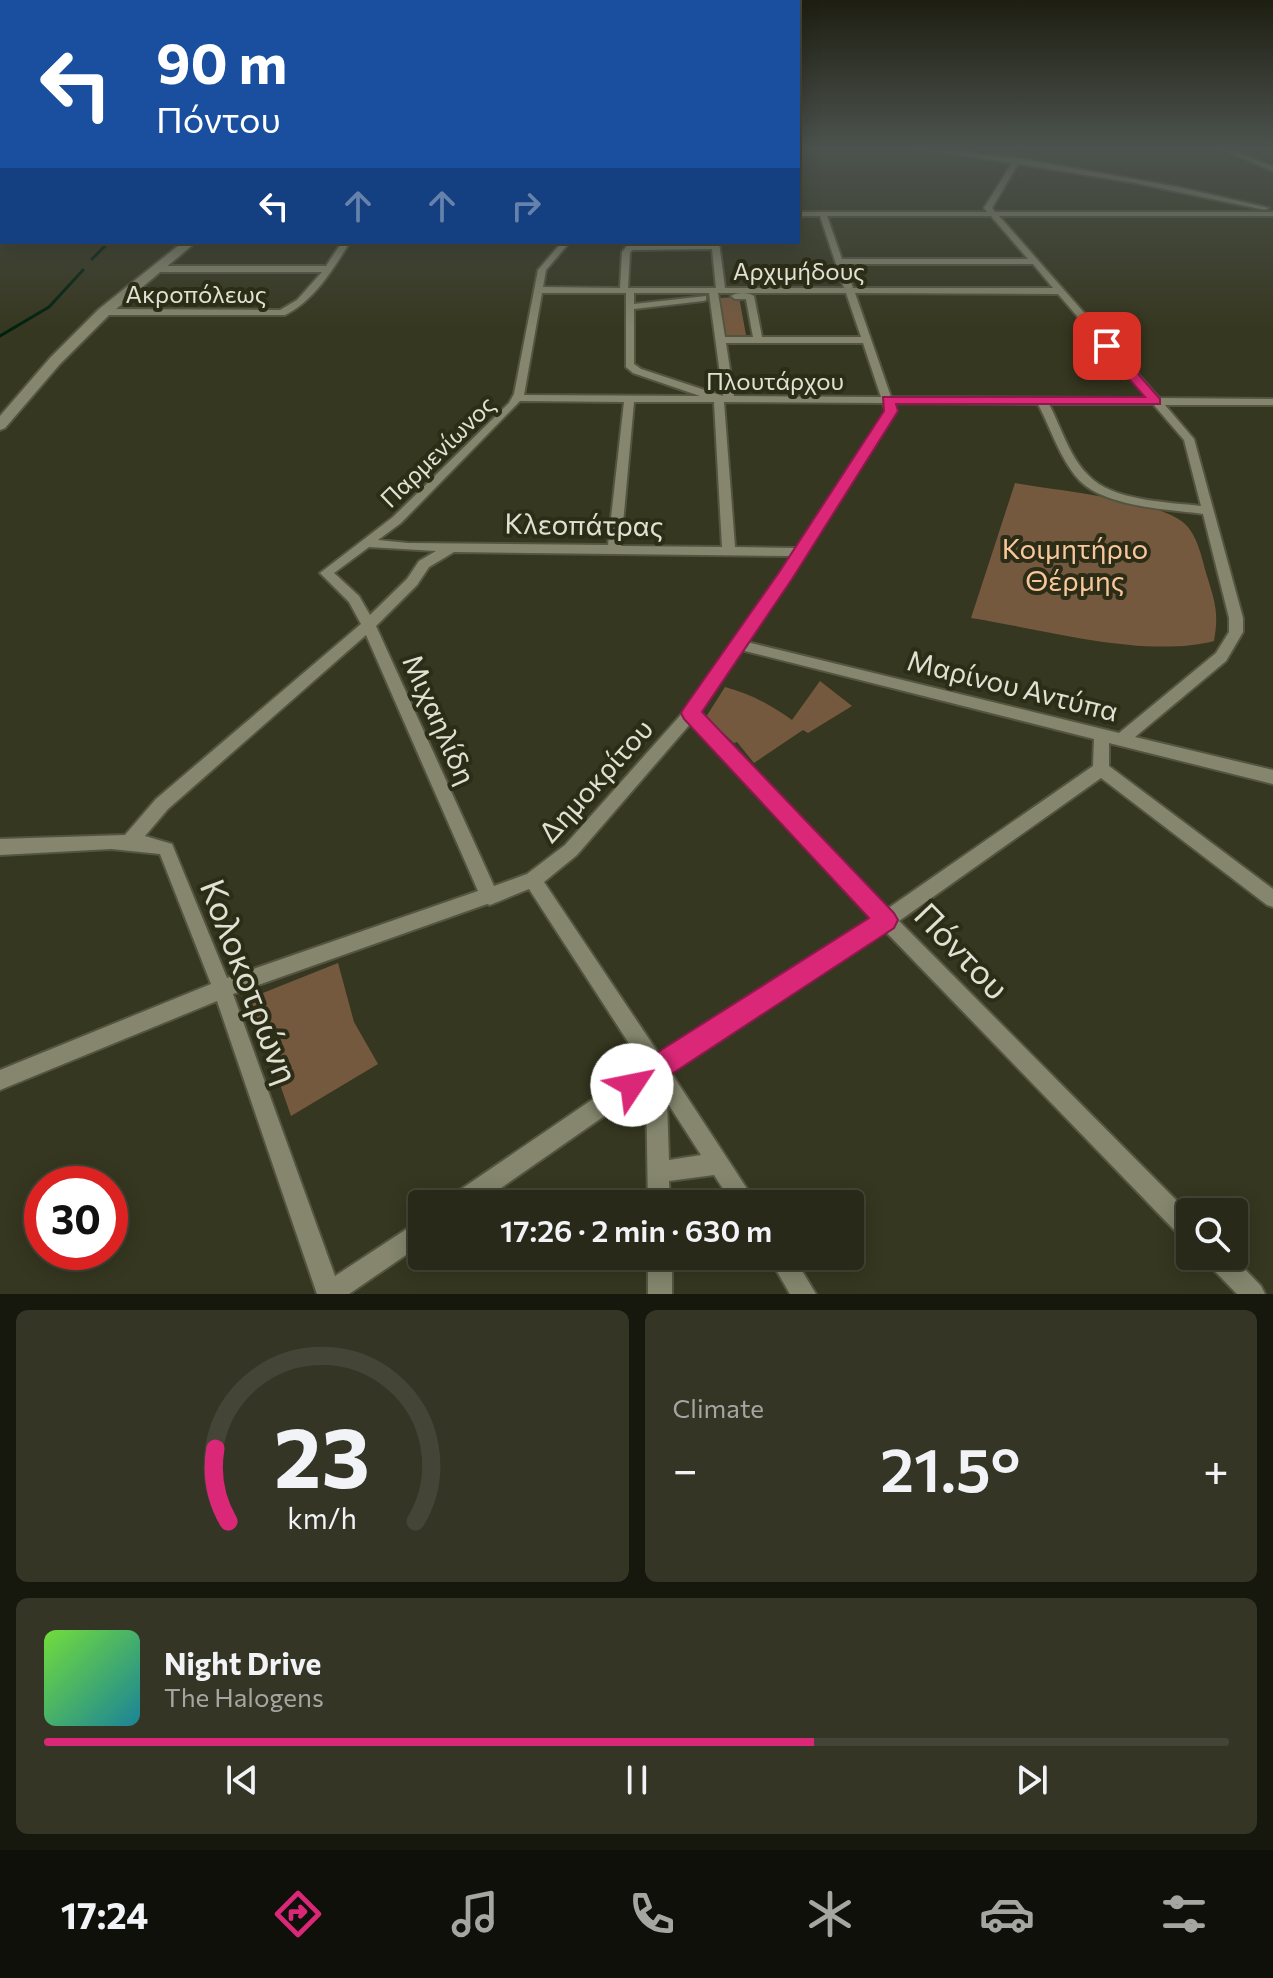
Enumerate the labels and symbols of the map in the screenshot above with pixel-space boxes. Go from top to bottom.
street label: Αρχιμήδους [733,256,865,285]
street label: Ακροπόλεως [125,279,267,308]
pin [1073,312,1141,380]
street label: Πλουτάρχου [706,366,844,395]
street label: Παρμενίωνος [374,389,500,513]
street label: Κλεοπάτρας [504,506,664,542]
park label: Κοιμητήριο Θέρμης [1002,531,1148,597]
street label: Μαρίνου Αντύπα [904,642,1122,728]
street label: Μιχαηλίδη [396,649,484,789]
street label: Δημοκρίτου [531,711,659,849]
street label: Κολοκοτρώνη [193,873,309,1089]
street label: Πόντου [907,893,1019,1007]
position arrow [590,1043,674,1127]
speed limit sign: 30 [24,1166,128,1270]

